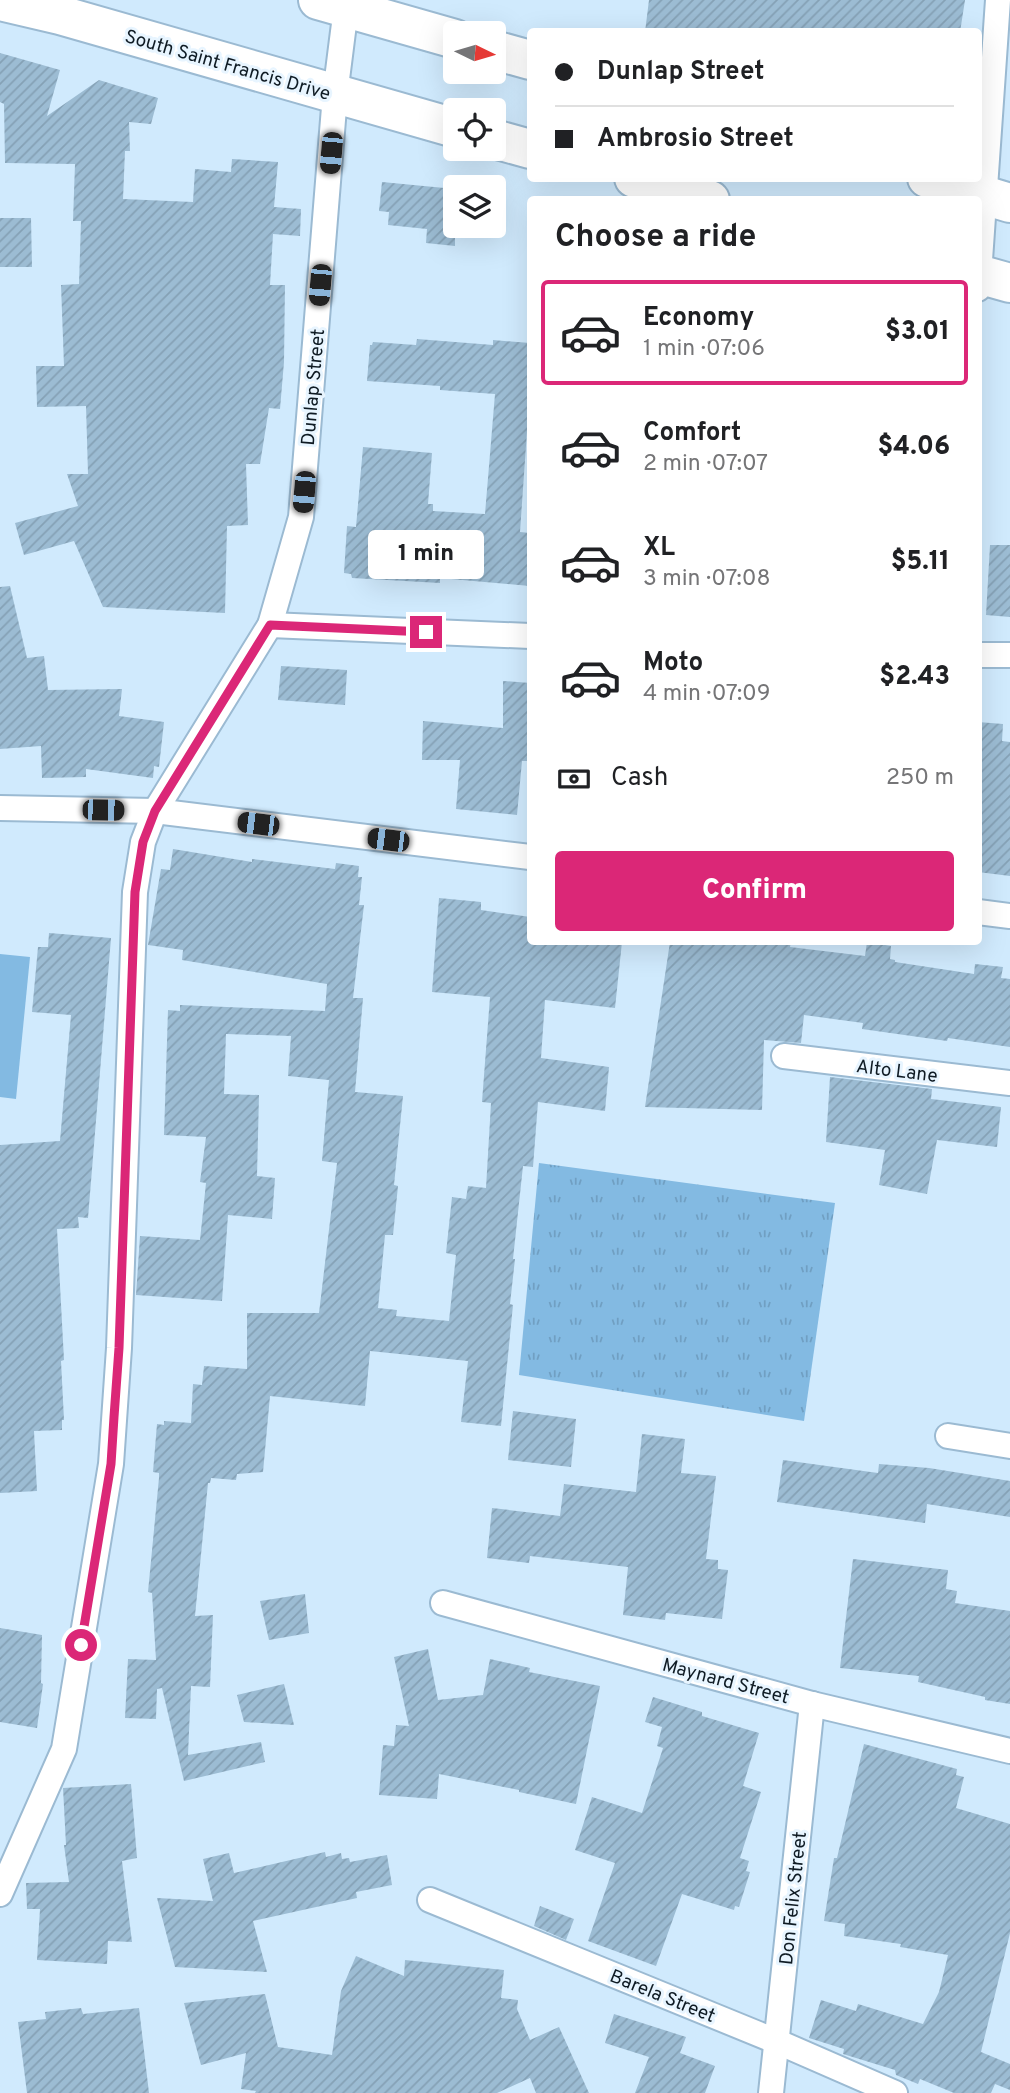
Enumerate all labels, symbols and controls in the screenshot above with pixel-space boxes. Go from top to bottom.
north arrow [443,21,506,84]
map controls [443,21,506,238]
street label: South Saint Francis Drive [122,25,333,107]
text: Dunlap Street [597,56,765,89]
button: locate [443,98,506,161]
text: Ambrosio Street [597,123,794,156]
car [319,131,344,175]
button: layers [443,175,506,238]
text: Choose a ride [555,218,756,258]
car [308,263,333,307]
icon: car [559,301,622,364]
text: Economy [643,302,754,335]
text: $3.01 [885,316,950,349]
street label: Dunlap Street [297,328,331,447]
text: 1 min · 07:06 [643,335,765,364]
icon: car [559,416,622,479]
text: Comfort [643,417,741,450]
text: $4.06 [877,431,950,464]
text: 2 min · 07:07 [643,450,768,479]
car [292,470,317,514]
callout: 1 min [368,530,484,580]
icon: car [559,531,622,594]
text: XL [643,532,675,565]
text: 1 min [398,540,454,569]
text: $5.11 [891,546,950,579]
text: 3 min · 07:08 [643,565,771,594]
route end [410,616,442,648]
icon: car [559,646,622,709]
text: Moto [643,647,703,680]
text: $2.43 [879,661,950,694]
text: 4 min · 07:09 [643,680,771,709]
icon: cash [555,760,593,798]
text: Cash [611,762,668,795]
text: 250 m [886,764,954,793]
car [82,799,125,821]
car [236,811,281,837]
car [366,827,411,853]
button: Confirm [555,851,954,931]
street label: Alto Lane [855,1055,939,1089]
route start [65,1629,97,1661]
street label: Maynard Street [659,1653,792,1710]
street label: Don Felix Street [775,1830,813,1966]
street label: Barela Street [606,1965,719,2029]

